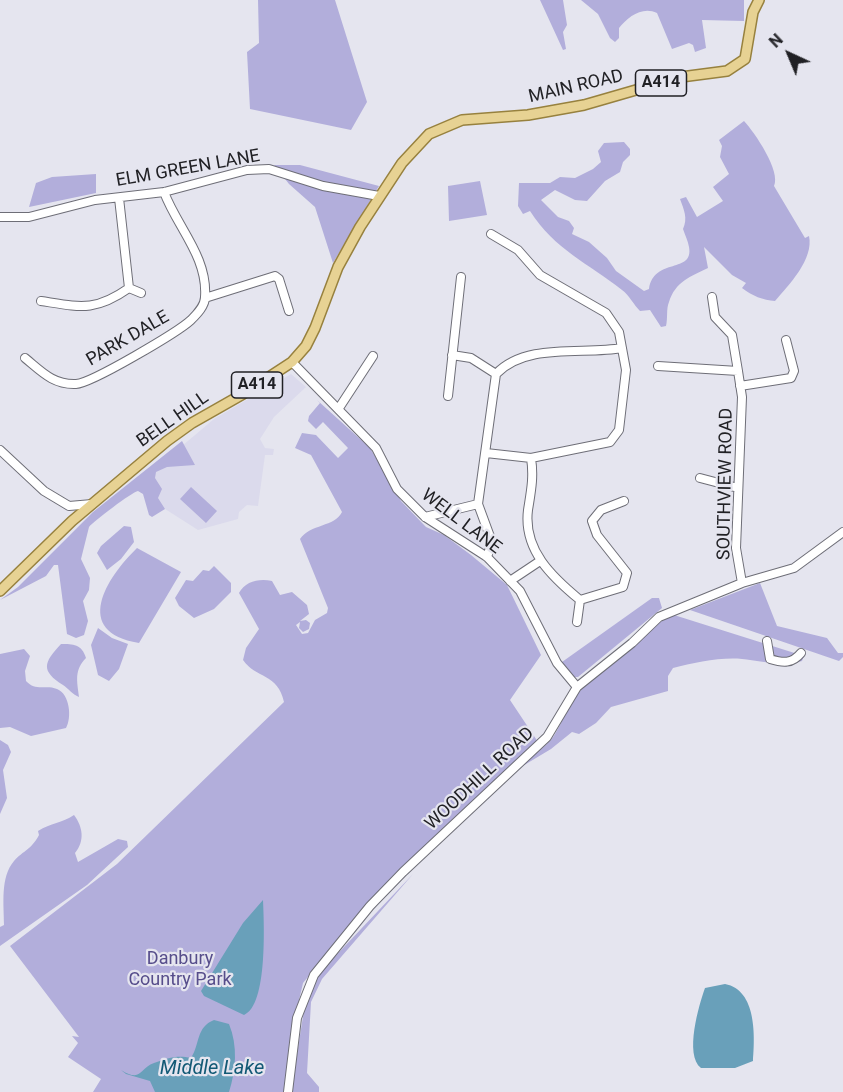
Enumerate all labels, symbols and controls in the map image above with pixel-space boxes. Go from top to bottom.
north arrow [759,24,819,84]
text: N [765,30,787,51]
street label: MAIN ROAD [526,66,626,108]
road number: A414 [636,70,686,96]
street label: ELM GREEN LANE [114,146,262,192]
street label: PARK DALE [83,307,173,371]
road number: A414 [232,372,282,398]
street label: BELL HILL [133,388,213,452]
street label: SOUTHVIEW ROAD [714,408,738,560]
street label: WELL LANE [417,485,505,559]
street label: WOODHILL ROAD [421,723,539,835]
park label: Danbury Country Park [128,948,232,990]
water label: Middle Lake [160,1057,264,1081]

